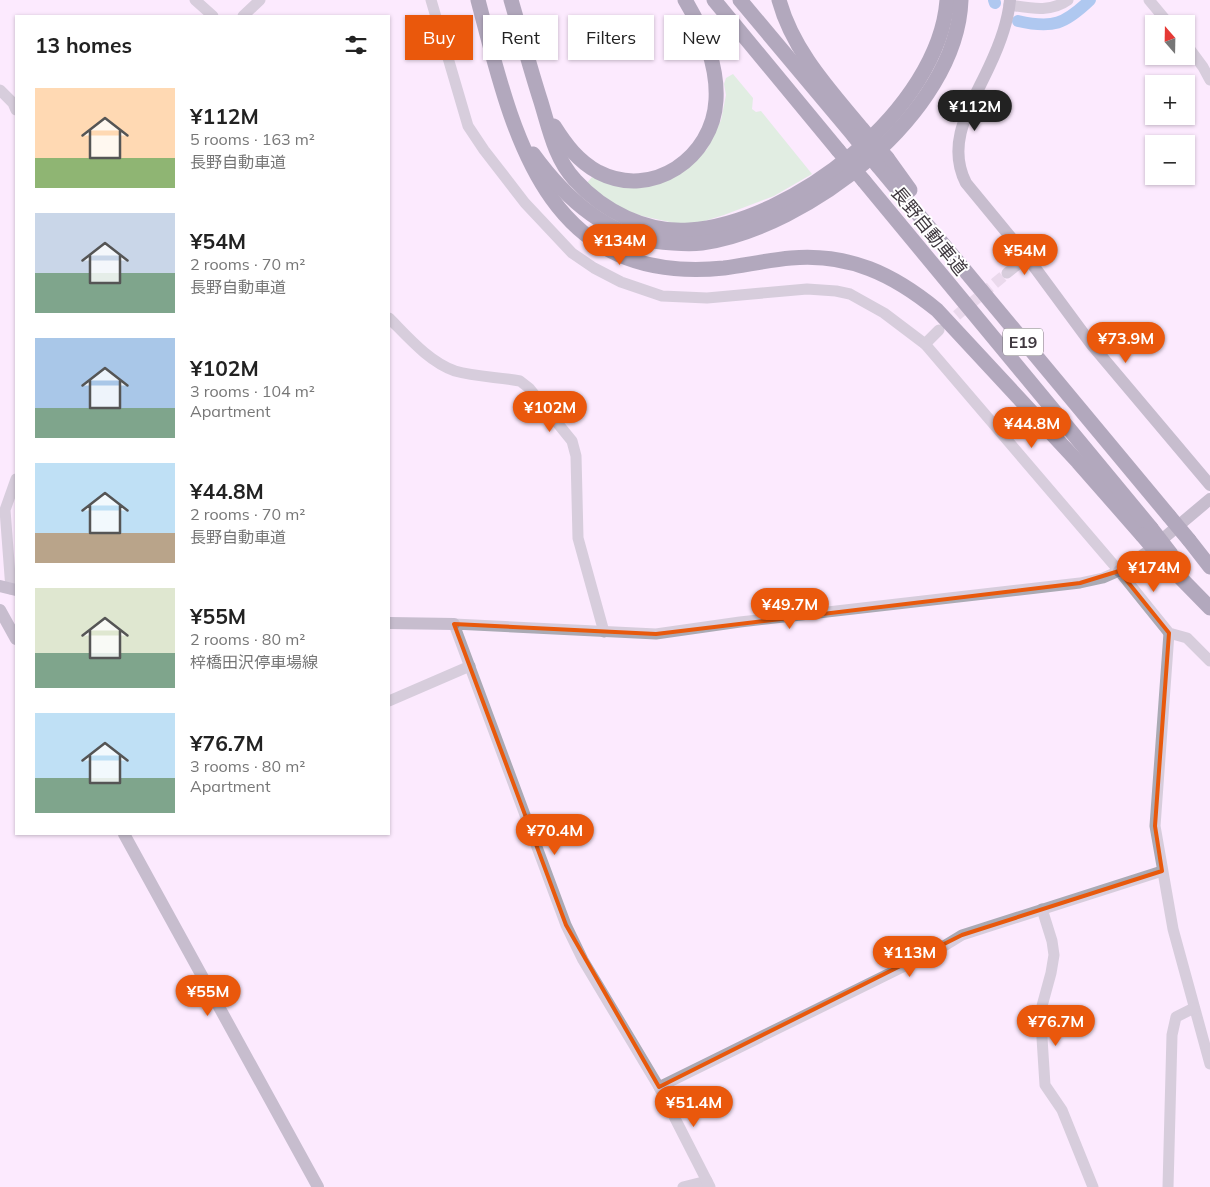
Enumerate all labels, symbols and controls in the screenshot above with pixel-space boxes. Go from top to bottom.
chip: Buy [405,15,473,60]
chip: Rent [483,15,558,60]
chip: Filters [568,15,654,60]
chip: New [664,15,739,60]
north arrow [1145,15,1195,65]
map controls [1145,15,1195,185]
icon: filters [342,31,370,59]
text: 13 homes [35,32,132,58]
button: + [1145,75,1195,125]
pin: ¥112M [940,90,1010,132]
text: ¥112M [949,96,1001,116]
text: ¥112M [190,103,259,129]
icon: home [75,108,135,168]
text: 5 rooms · 163 m² [190,129,315,149]
button: − [1145,135,1195,185]
text: 長野自動車道 [190,152,286,172]
street label: 長野自動車道 [886,181,972,280]
pin: ¥134M [585,224,655,266]
text: ¥54M [190,228,246,254]
text: ¥134M [594,230,646,250]
icon: home [75,233,135,293]
pin: ¥54M [995,234,1055,276]
text: ¥54M [1004,240,1046,260]
text: 2 rooms · 70 m² [190,254,305,274]
text: 長野自動車道 [190,277,286,297]
pin: ¥73.9M [1085,322,1167,364]
road number: E19 [1003,328,1043,356]
text: ¥73.9M [1098,328,1154,348]
text: ¥102M [190,355,259,381]
icon: home [75,358,135,418]
text: 3 rooms · 104 m² [190,381,315,401]
pin: ¥102M [515,390,585,433]
text: ¥102M [524,397,576,417]
text: Apartment [190,401,271,421]
pin: ¥44.8M [991,406,1073,449]
text: ¥44.8M [1004,413,1060,433]
text: ¥44.8M [190,478,264,504]
icon: home [75,483,135,543]
text: 2 rooms · 70 m² [190,504,305,524]
text: 長野自動車道 [190,527,286,547]
pin: ¥174M [1119,550,1189,593]
text: ¥174M [1128,557,1180,577]
pin: ¥49.7M [749,588,831,630]
text: ¥49.7M [762,594,818,614]
text: ¥55M [190,603,246,629]
icon: home [75,608,135,668]
text: 2 rooms · 80 m² [190,629,305,649]
text: 梓橋田沢停車場線 [190,652,318,672]
text: ¥76.7M [190,730,264,756]
icon: home [75,733,135,793]
text: 3 rooms · 80 m² [190,756,305,776]
text: Apartment [190,776,271,796]
pin: ¥70.4M [514,814,596,856]
text: ¥70.4M [527,820,583,840]
pin: ¥113M [875,936,945,978]
text: ¥113M [884,942,936,962]
pin: ¥55M [178,974,238,1017]
text: ¥55M [187,981,229,1001]
pin: ¥76.7M [1015,1004,1097,1047]
text: ¥76.7M [1028,1011,1084,1031]
pin: ¥51.4M [653,1086,735,1128]
text: ¥51.4M [666,1092,722,1112]

